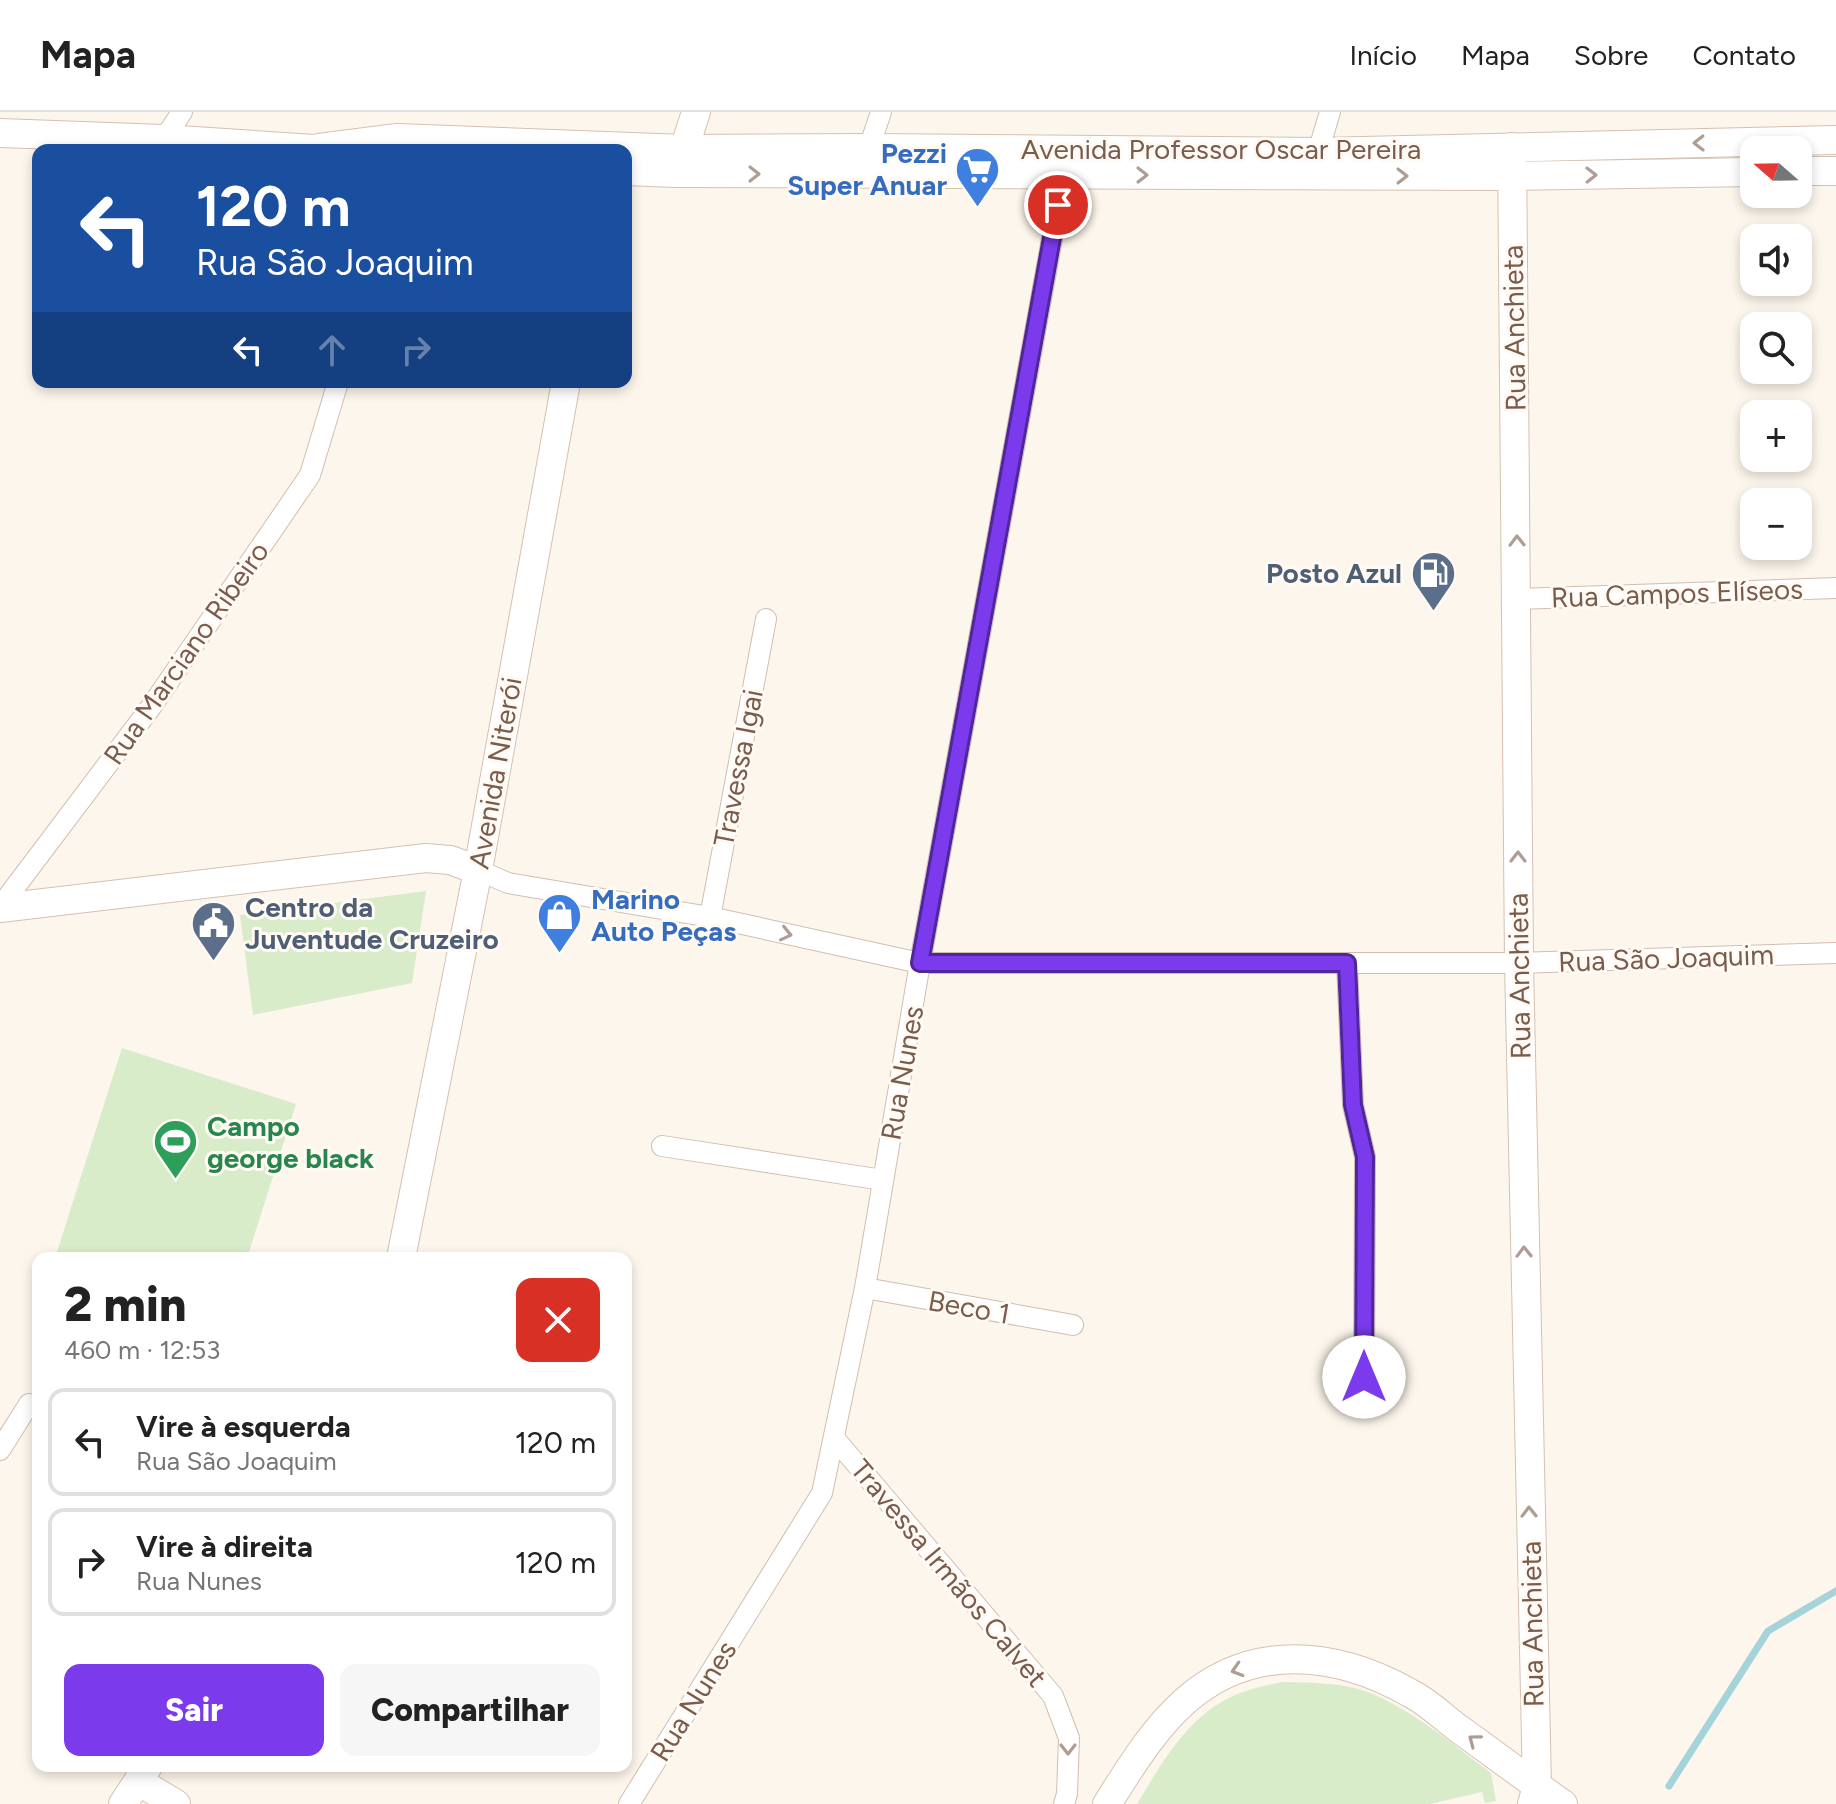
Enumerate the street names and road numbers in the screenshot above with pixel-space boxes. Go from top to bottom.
street label: Avenida Professor Oscar Pereira [1021,132,1421,166]
street label: Rua Anchieta [1496,245,1532,411]
street label: Rua Marciano Ribeiro [96,535,276,771]
street label: Rua Campos Elíseos [1550,572,1804,614]
street label: Avenida Niterói [461,674,529,872]
street label: Travessa Igai [706,687,770,849]
street label: Rua Anchieta [1501,893,1537,1059]
street label: Rua São Joaquim [1557,937,1775,979]
street label: Rua Nunes [873,1003,931,1143]
street label: Beco 1 [926,1283,1012,1331]
street label: Travessa Irmãos Calvet [844,1452,1054,1694]
street label: Rua Anchieta [1514,1541,1550,1707]
street label: Rua Nunes [643,1634,743,1768]

